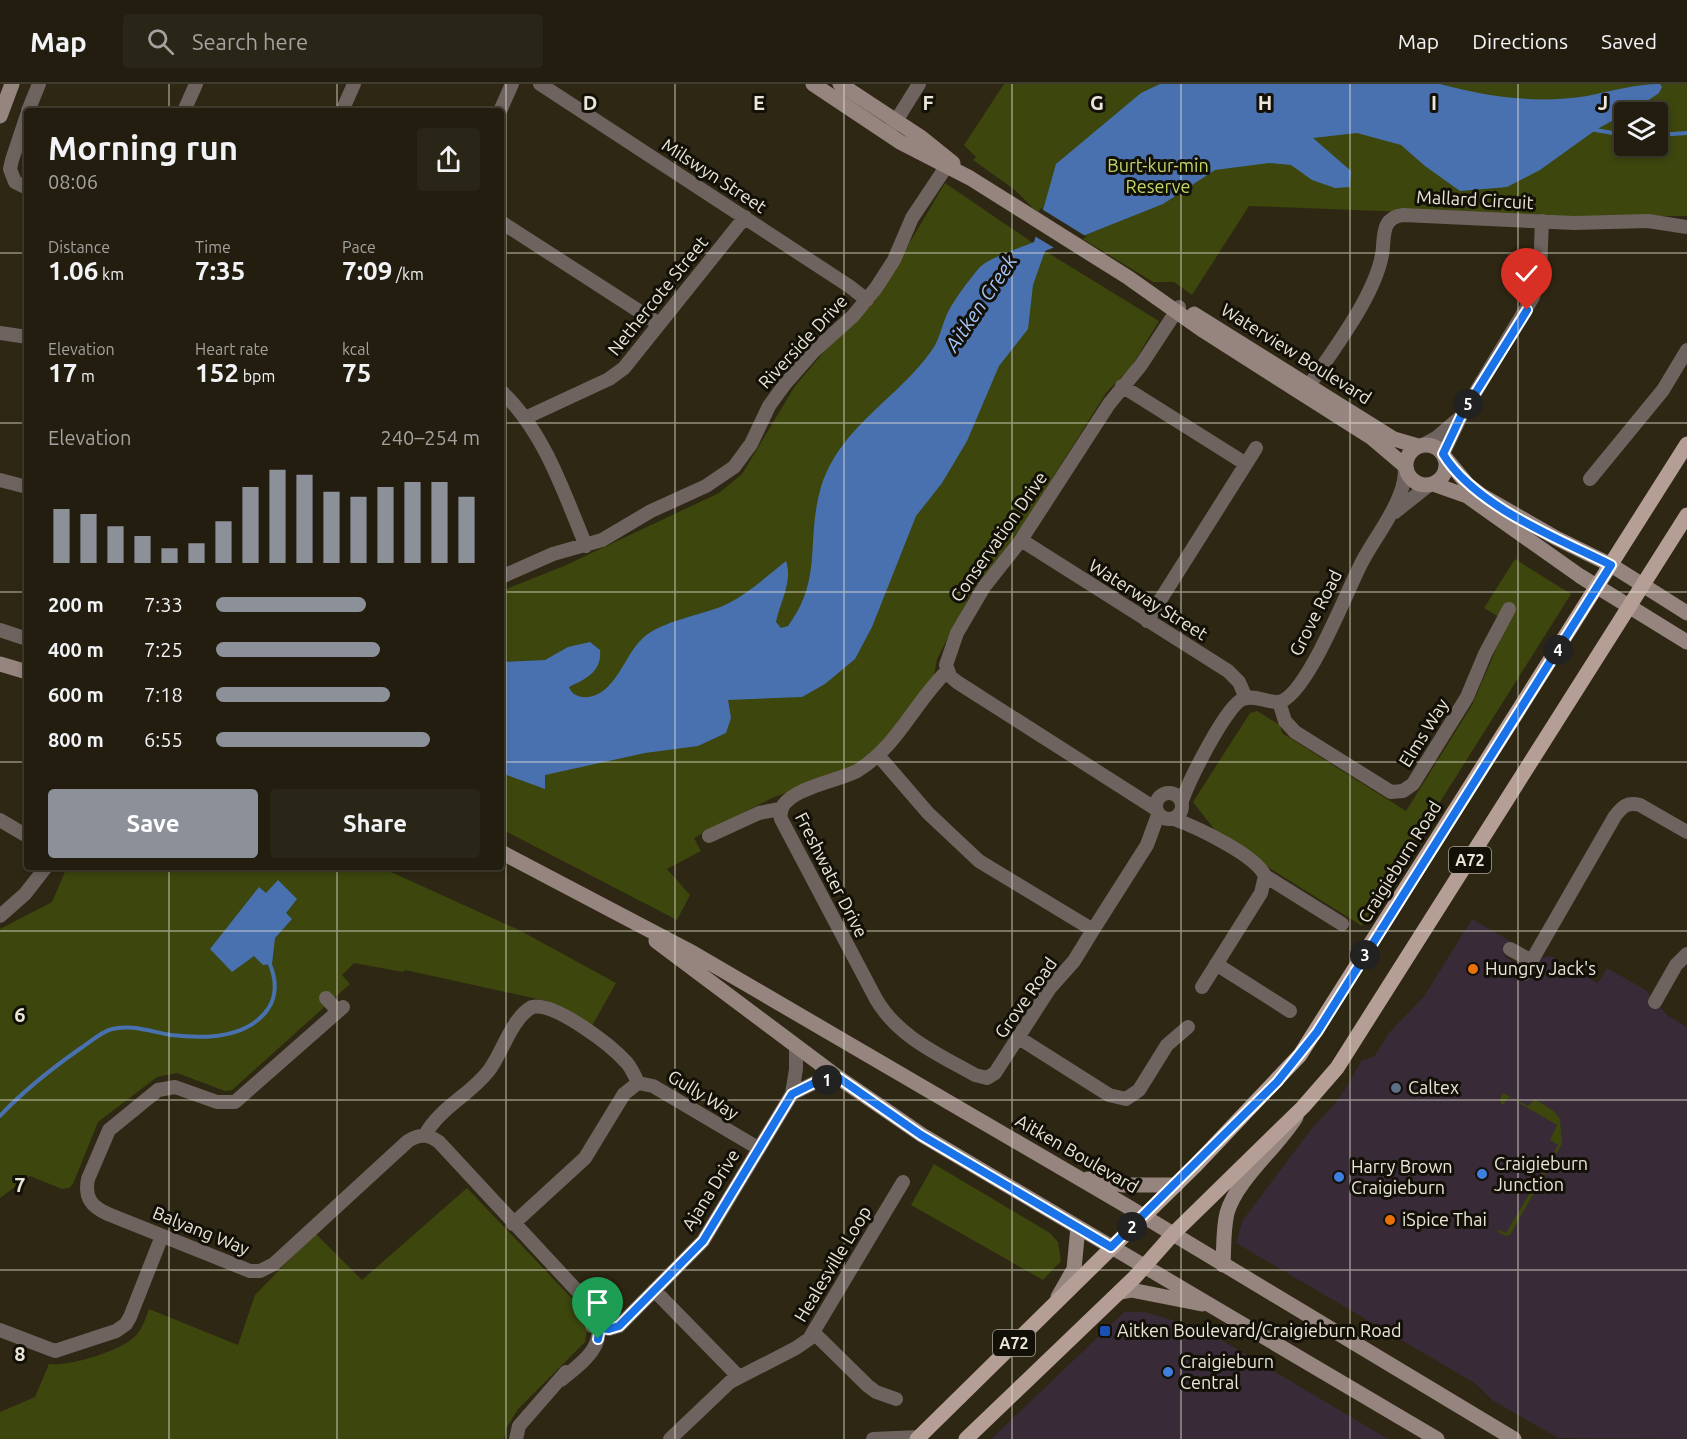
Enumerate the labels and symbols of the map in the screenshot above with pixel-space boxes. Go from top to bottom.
text: D [583,91,597,114]
text: E [753,91,765,114]
text: F [922,91,934,114]
text: G [1090,91,1104,114]
text: H [1258,91,1272,114]
text: I [1431,91,1437,114]
text: J [1598,91,1608,114]
street label: Milswyn Street [659,134,770,216]
park label: Burt-kur-min Reserve [1107,155,1209,196]
street label: Mallard Circuit [1416,186,1534,212]
street label: Nethercote Street [603,232,711,359]
pin [1501,248,1552,310]
water label: Aitken Creek [939,249,1022,356]
street label: Riverside Drive [754,290,851,392]
street label: Waterview Boulevard [1218,299,1375,408]
pin: 5 [1453,389,1483,419]
street label: Conservation Drive [946,468,1050,605]
street label: Waterway Street [1086,555,1211,644]
street label: Grove Road [1285,566,1345,659]
pin: 4 [1543,635,1573,665]
street label: Elms Way [1394,694,1452,770]
street label: Craigieburn Road [1354,797,1445,926]
street label: Freshwater Drive [792,809,872,940]
road number: A72 [1449,847,1491,873]
pin: 3 [1350,940,1380,970]
street label: Grove Road [990,953,1060,1041]
place label: Hungry Jack's [1485,958,1596,978]
marker: Hungry Jack's [1466,962,1480,976]
text: 6 [14,1003,26,1026]
street label: Gully Way [665,1065,743,1123]
pin: 1 [812,1065,842,1095]
place label: Caltex [1408,1077,1459,1097]
marker: Caltex [1389,1081,1403,1095]
street label: Aitken Boulevard [1013,1110,1142,1196]
street label: Ajana Drive [677,1145,743,1234]
place label: Craigieburn Junction [1494,1153,1588,1194]
place label: Harry Brown Craigieburn [1351,1156,1453,1197]
marker: Craigieburn Junction [1475,1167,1489,1181]
marker: Harry Brown Craigieburn [1332,1170,1346,1184]
text: 7 [14,1173,26,1196]
street label: Balyang Way [150,1202,253,1259]
street label: Healesville Loop [790,1202,875,1325]
place label: iSpice Thai [1402,1209,1487,1229]
pin: 2 [1117,1212,1147,1242]
marker: iSpice Thai [1383,1213,1397,1227]
pin [572,1277,623,1339]
place label: Aitken Boulevard/Craigieburn Road [1117,1320,1401,1340]
marker: Aitken Boulevard/Craigieburn Road [1098,1324,1112,1338]
road number: A72 [993,1330,1035,1356]
text: 8 [14,1342,26,1365]
place label: Craigieburn Central [1180,1351,1274,1392]
marker: Craigieburn Central [1161,1365,1175,1379]

